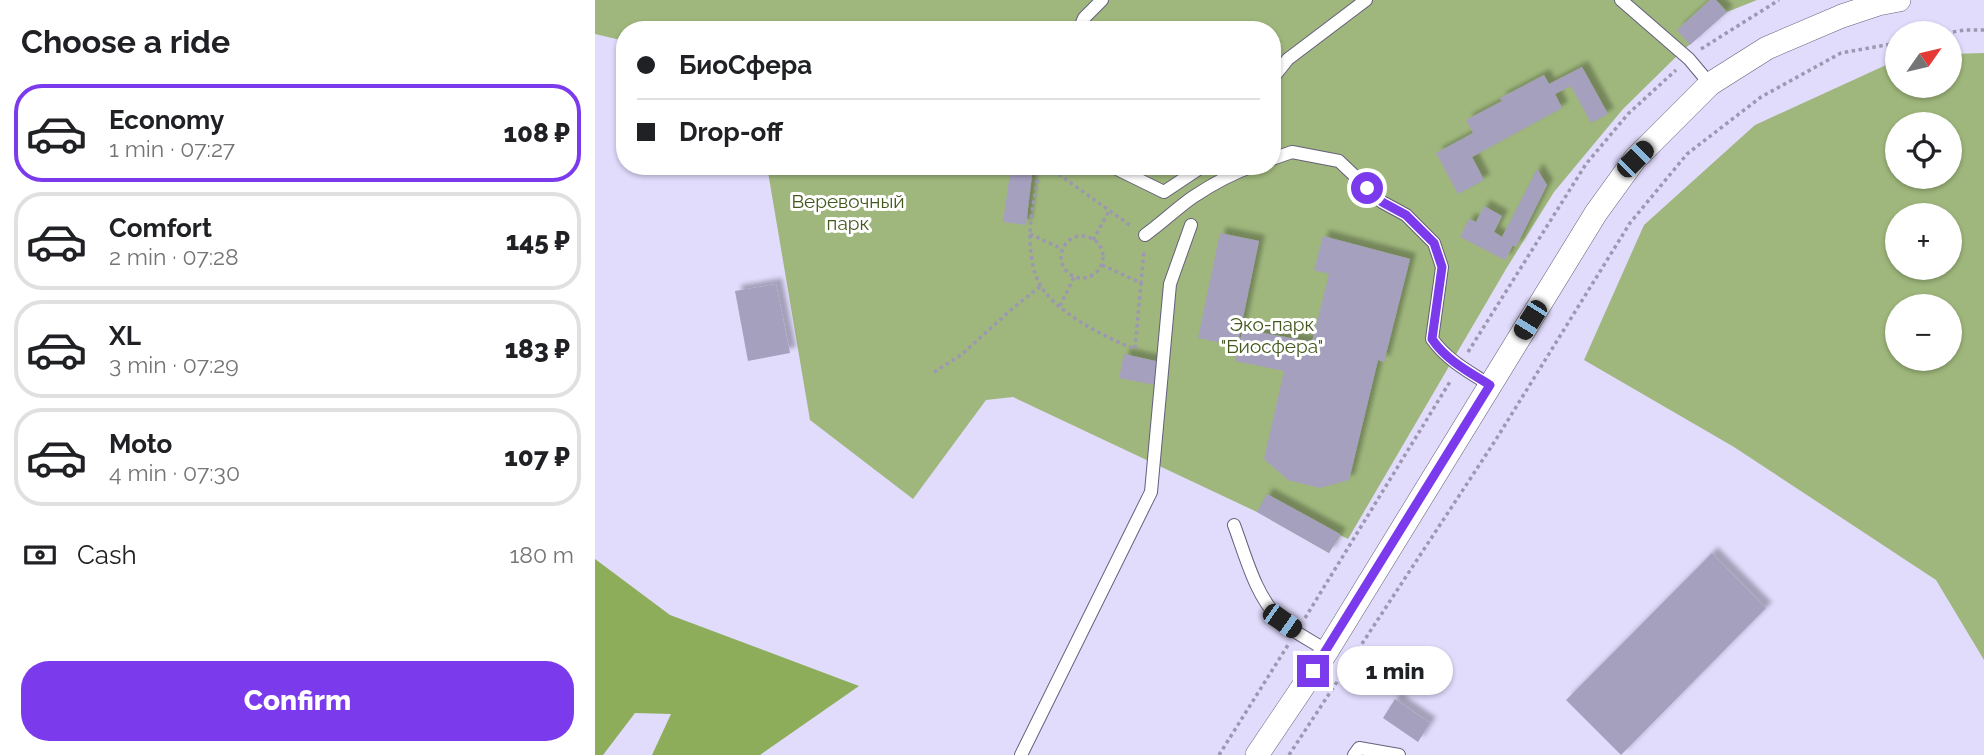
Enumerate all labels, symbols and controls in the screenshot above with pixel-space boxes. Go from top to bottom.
north arrow [1885,21,1962,98]
map controls [1885,21,1962,371]
text: Choose a ride [21,23,230,60]
text: БиоСфера [679,50,812,80]
icon: car [25,102,88,165]
text: Economy [109,105,224,135]
button: locate [1885,112,1962,189]
text: Drop-off [679,117,783,147]
text: 108 ₽ [503,118,570,148]
text: 1 min · 07:27 [109,135,235,162]
car [1613,137,1658,181]
route start [1351,172,1383,204]
park label: Веревочный парк [791,190,905,234]
button: + [1885,203,1962,280]
icon: car [25,210,88,273]
text: Comfort [109,213,212,243]
text: 145 ₽ [506,226,570,256]
text: 2 min · 07:28 [109,243,239,270]
button: − [1885,294,1962,371]
car [1510,297,1551,343]
park label: Эко-парк "Биосфера" [1221,313,1323,357]
icon: car [25,318,88,381]
text: XL [109,321,141,351]
text: 183 ₽ [505,334,570,364]
text: 3 min · 07:29 [109,351,239,378]
icon: car [25,426,88,489]
text: Moto [109,429,172,459]
text: 107 ₽ [504,442,570,472]
text: 4 min · 07:30 [109,459,240,486]
icon: cash [21,536,59,574]
text: Cash [77,540,137,570]
text: 180 m [509,541,574,568]
car [1259,600,1306,642]
callout: 1 min [1337,646,1453,696]
route end [1297,655,1329,687]
text: 1 min [1365,657,1425,684]
button: Confirm [21,661,574,741]

